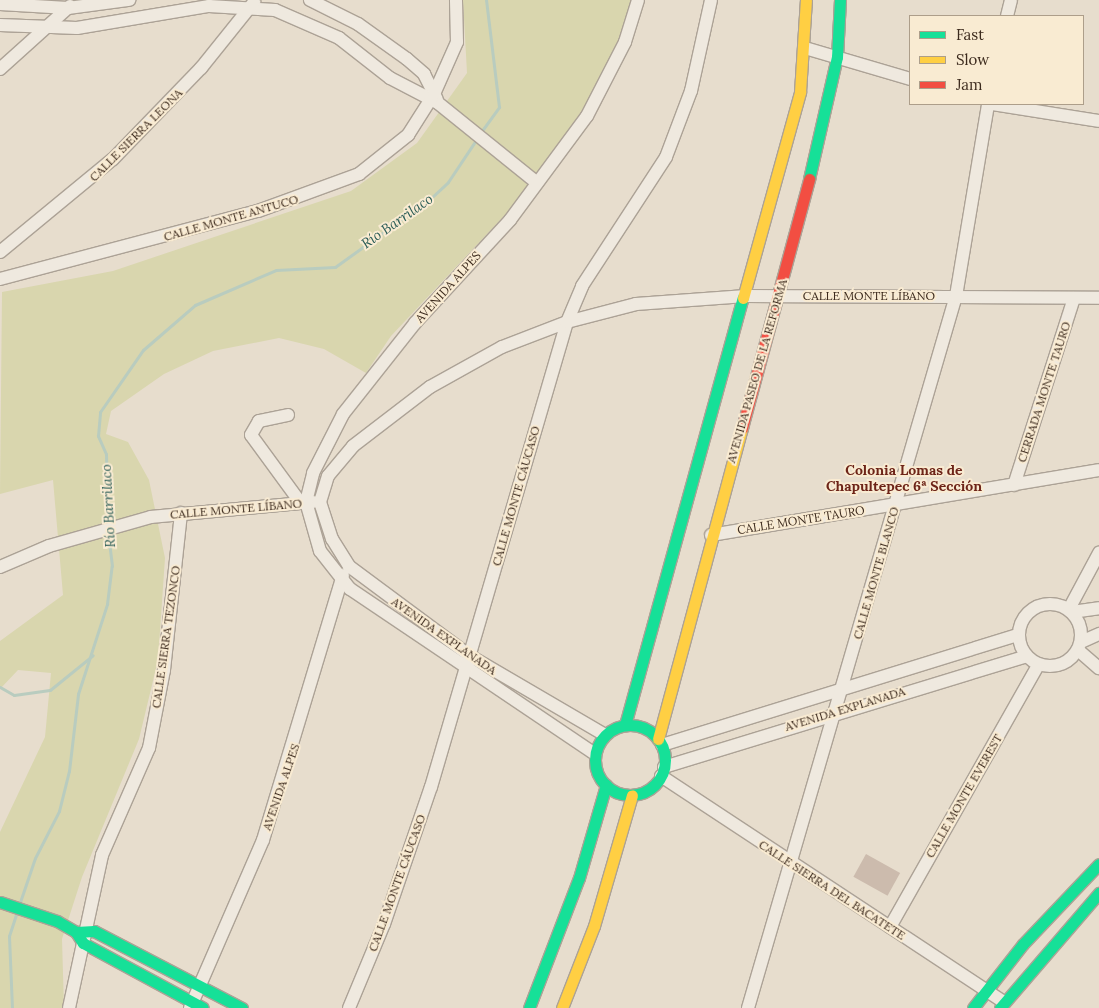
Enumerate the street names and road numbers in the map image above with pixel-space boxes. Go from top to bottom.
street label: CALLE SIERRA LEONA [87,86,185,184]
street label: CALLE MONTE ANTUCO [162,192,300,244]
street label: AVENIDA ALPES [412,248,484,326]
street label: AVENIDA PASEO DE LA REFORMA [724,277,790,465]
street label: CALLE MONTE LÍBANO [803,289,935,303]
street label: CERRADA MONTE TAURO [1014,320,1074,464]
street label: CALLE MONTE CÁUCASO [489,424,543,568]
street label: CALLE MONTE LÍBANO [169,496,303,522]
street label: CALLE MONTE TAURO [736,503,866,537]
street label: CALLE MONTE BLANCO [850,505,902,641]
street label: CALLE SIERRA TEZONCO [149,565,183,709]
street label: AVENIDA EXPLANADA [389,594,499,678]
street label: AVENIDA EXPLANADA [783,684,907,734]
street label: CALLE MONTE EVEREST [923,732,1005,860]
street label: AVENIDA ALPES [259,742,303,832]
street label: CALLE MONTE CÁUCASO [365,813,429,953]
street label: CALLE SIERRA DEL BACATETE [756,837,908,943]

